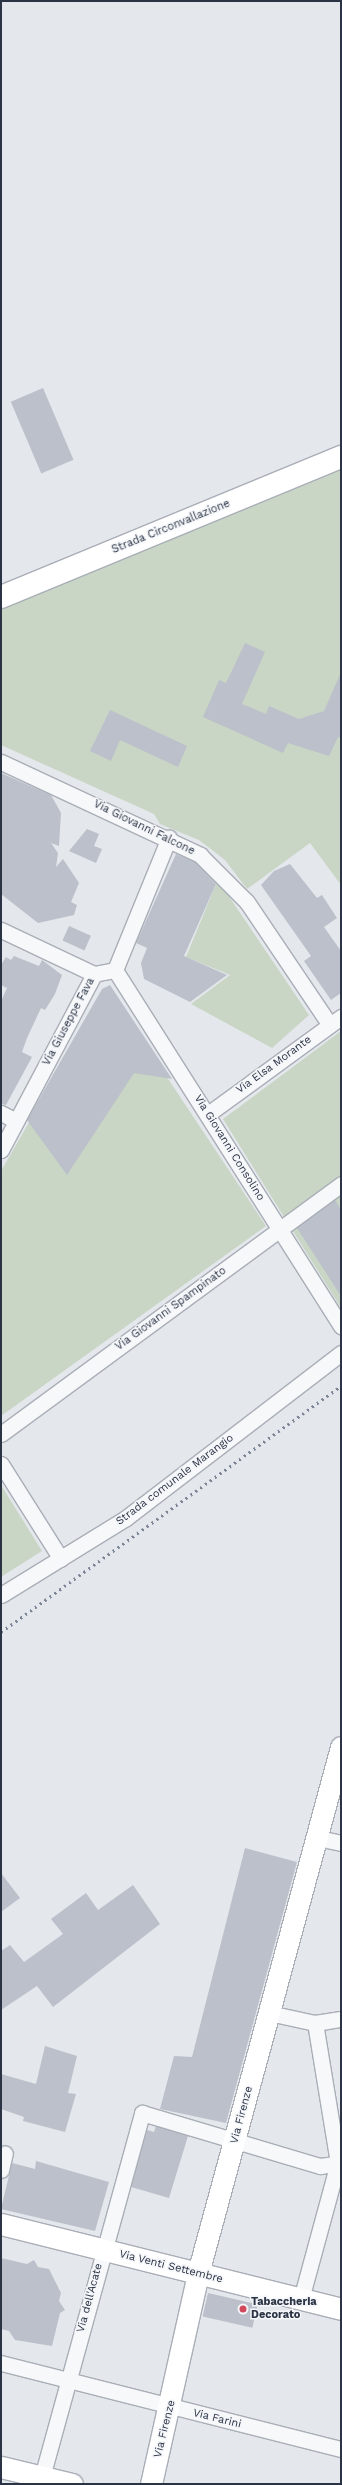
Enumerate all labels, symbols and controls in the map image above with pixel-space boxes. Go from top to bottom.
street label: Strada Circonvallazione [110,497,232,557]
street label: Via Giovanni Falcone [91,798,197,858]
street label: Via Giuseppe Fava [40,976,98,1068]
street label: Via Elsa Morante [234,1033,314,1097]
street label: Via Giovanni Consolino [191,1092,267,1204]
street label: Via Giovanni Spampinato [113,1264,229,1354]
street label: Strada comunale Marangio [114,1431,236,1529]
street label: Via Firenze [228,2085,256,2145]
street label: Via Venti Settembre [117,2248,225,2286]
street label: Via dell'Acate [74,2262,106,2334]
place label: Tabaccheria Decorato [251,2296,317,2322]
marker: Tabaccheria Decorato [238,2304,248,2314]
street label: Via Firenze [151,2399,179,2459]
street label: Via Farini [191,2407,243,2431]

